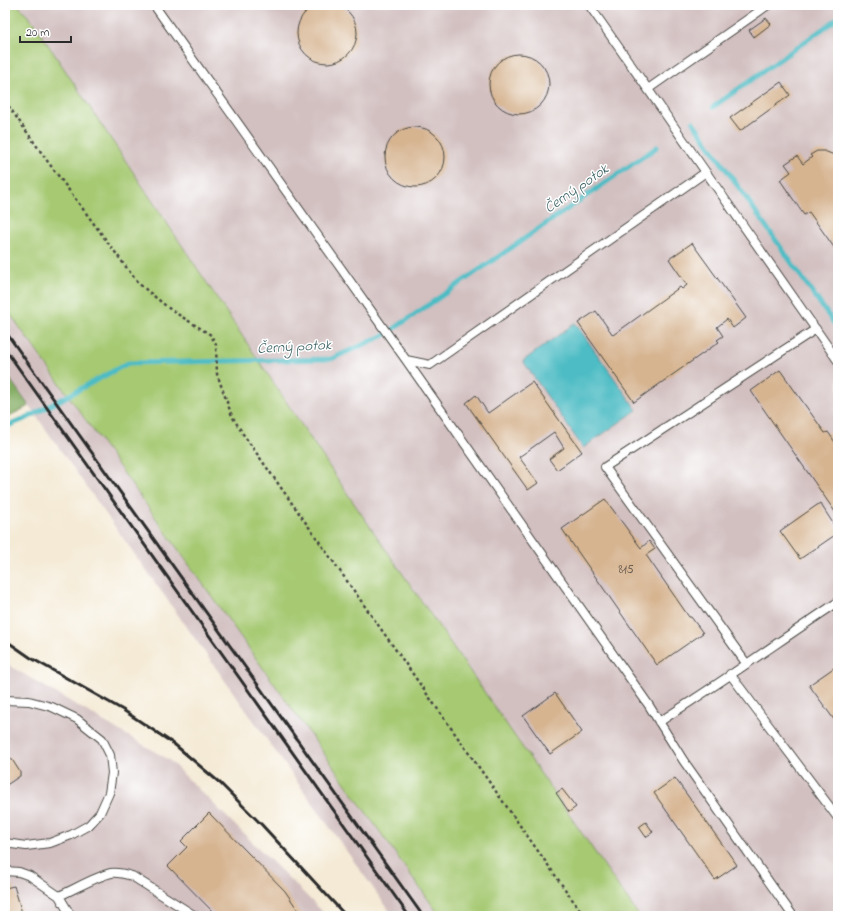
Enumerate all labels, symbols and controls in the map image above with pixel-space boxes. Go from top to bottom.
scale bar [20,18,71,44]
text: 20 m [26,24,49,42]
water label: Černý potok [540,158,615,220]
water label: Černý potok [257,334,333,361]
house number: 815 [618,561,634,579]

